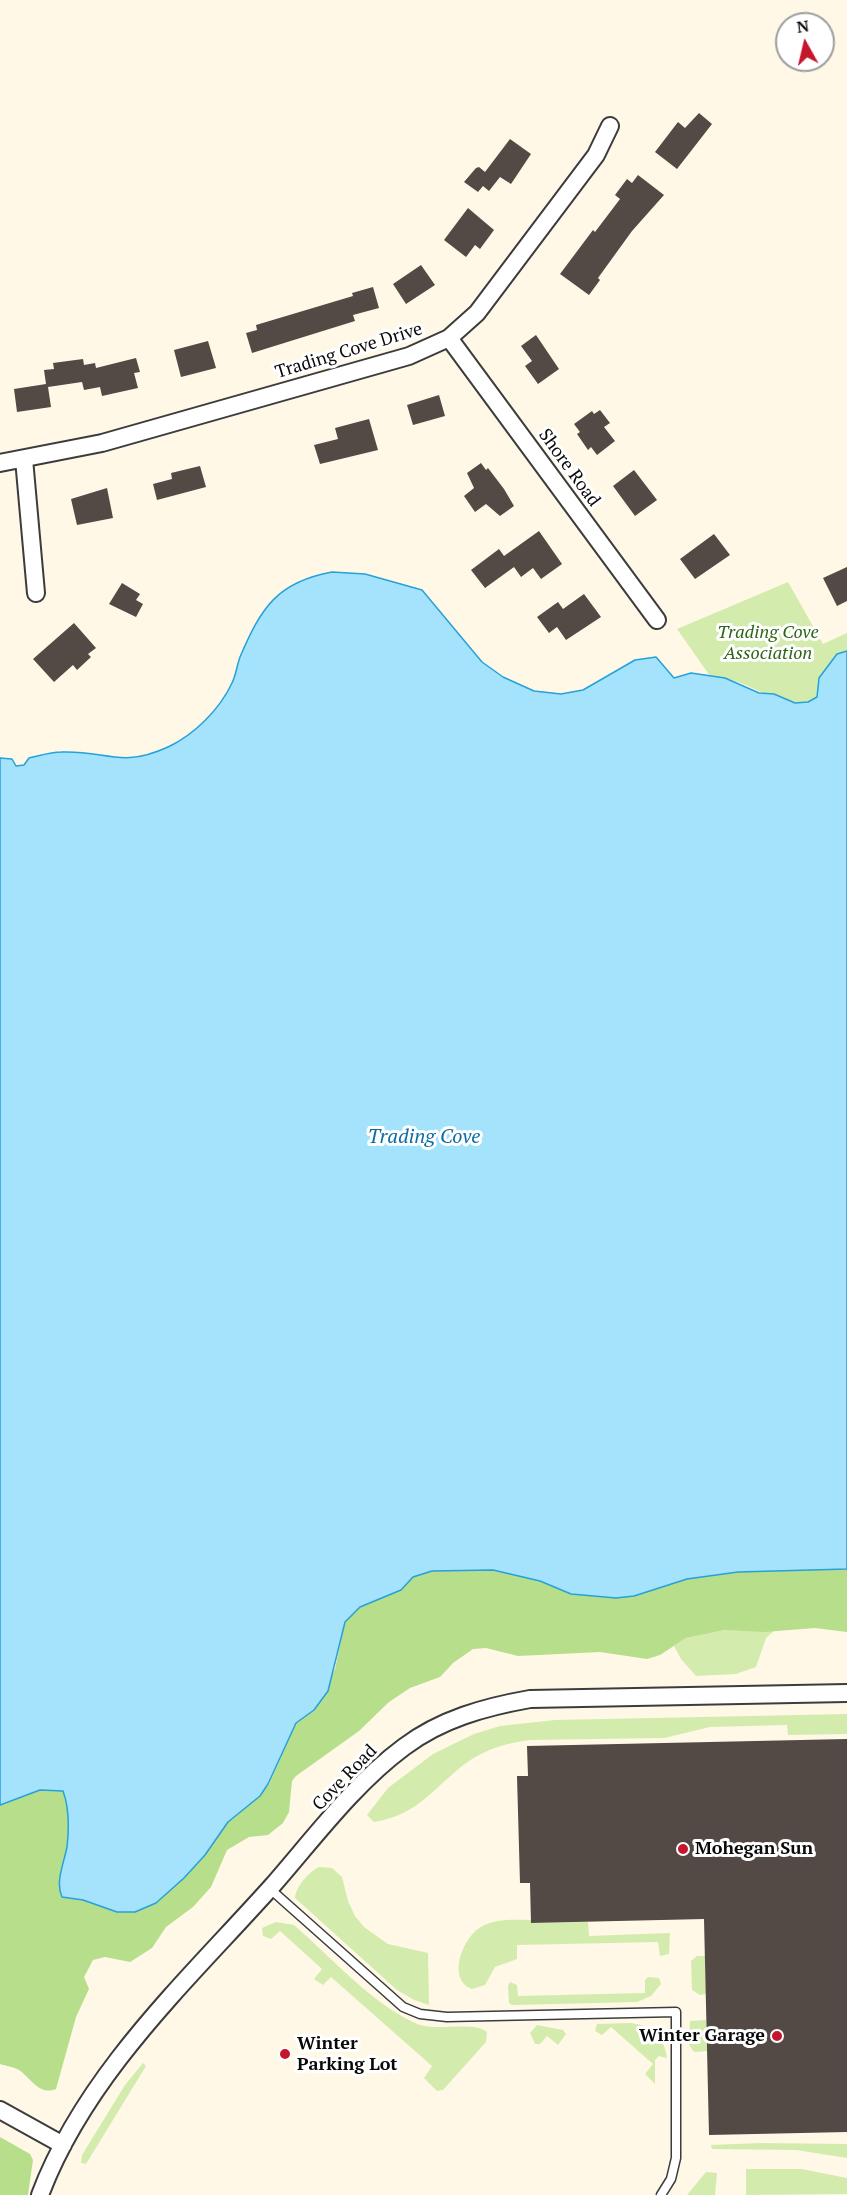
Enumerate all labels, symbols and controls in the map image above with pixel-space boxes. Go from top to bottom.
north arrow [775,12,835,72]
text: N [795,14,810,38]
street label: Trading Cove Drive [273,318,425,384]
street label: Shore Road [534,425,604,511]
park label: Trading Cove Association [717,622,819,664]
water label: Trading Cove [368,1125,480,1149]
street label: Cove Road [308,1741,382,1815]
place label: Mohegan Sun [695,1838,813,1860]
marker: Mohegan Sun [676,1842,690,1856]
place label: Winter Garage [639,2025,765,2047]
marker: Winter Garage [770,2029,784,2043]
place label: Winter Parking Lot [297,2033,398,2076]
marker: Winter Parking Lot [278,2047,292,2061]

